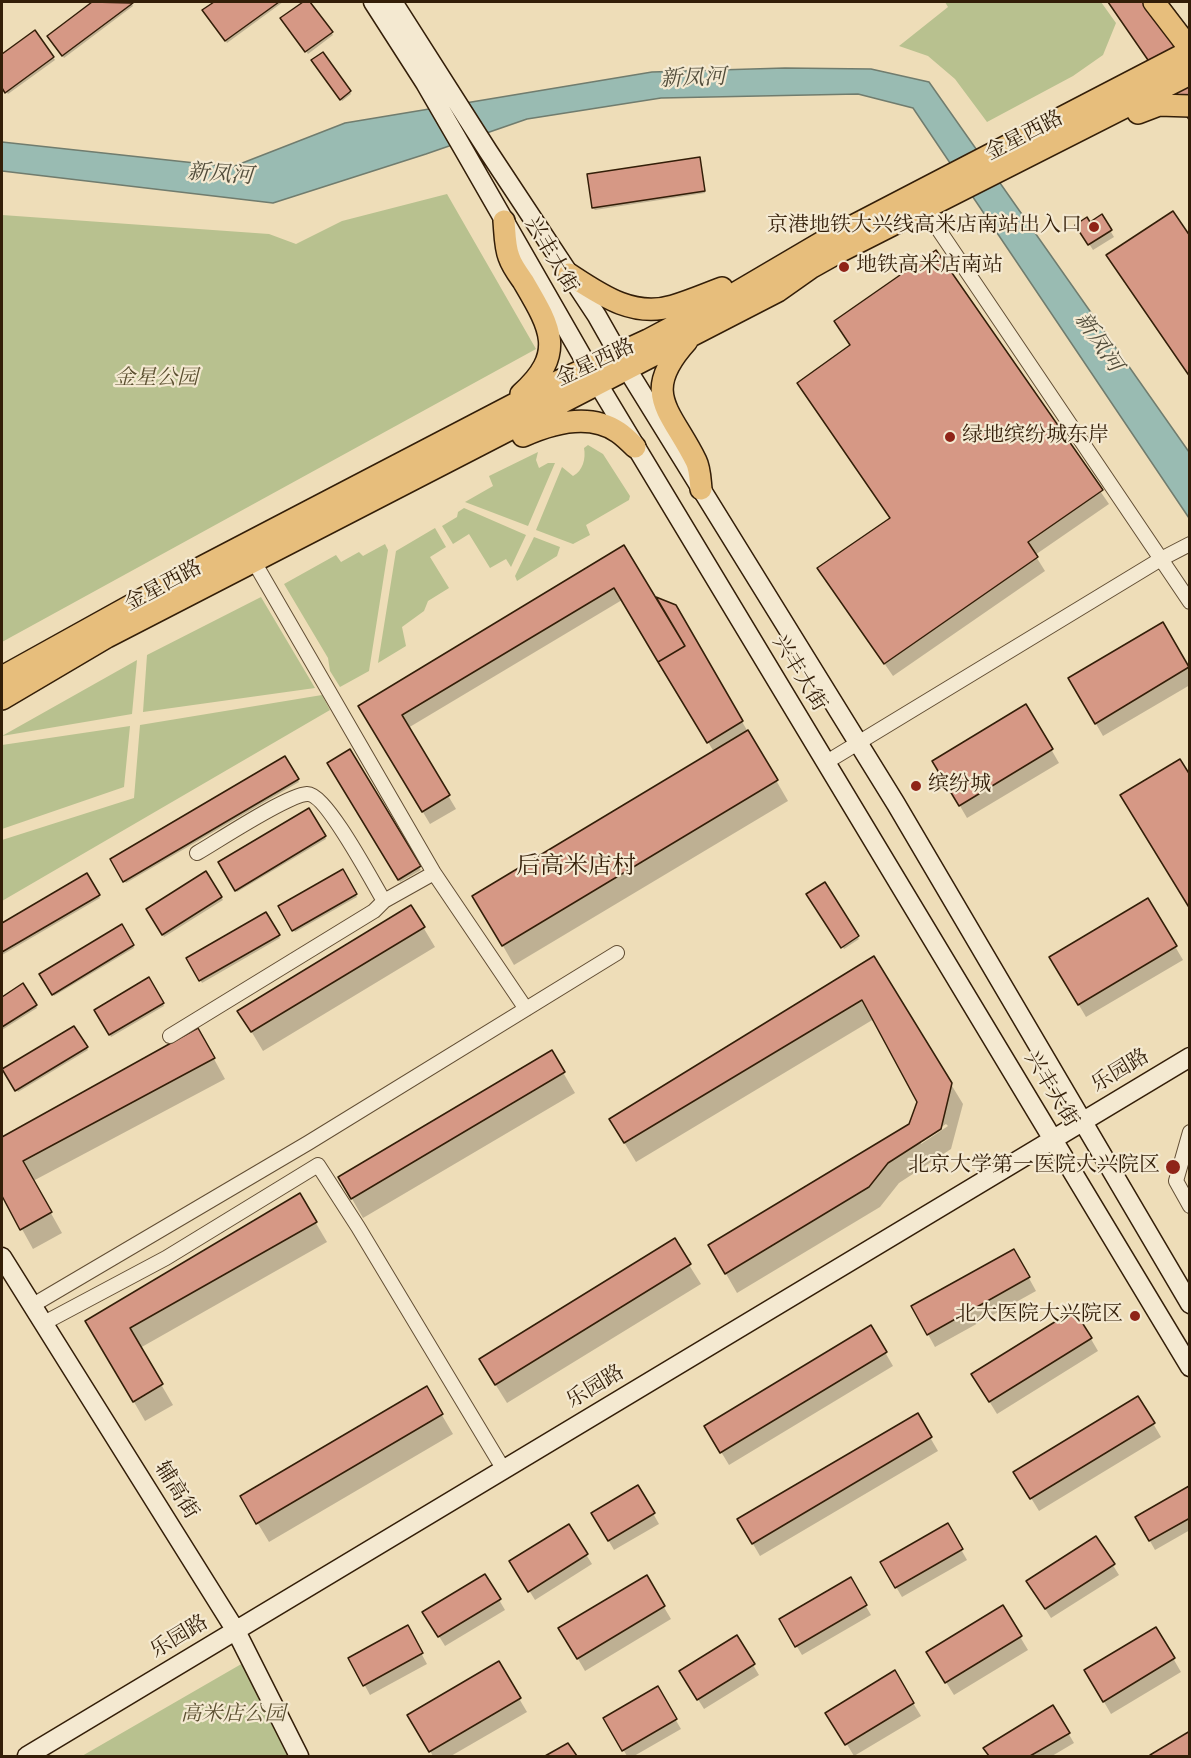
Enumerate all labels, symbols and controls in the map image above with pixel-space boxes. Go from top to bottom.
water label: 新凤河 [660,66,726,94]
street label: 金星西路 [982,107,1068,167]
water label: 新凤河 [186,161,254,191]
street label: 兴丰大街 [518,213,582,299]
place label: 京港地铁大兴线高米店南站出入口 [767,214,1082,240]
marker: 京港地铁大兴线高米店南站出入口 [1087,220,1101,234]
place label: 地铁高米店南站 [856,254,1003,280]
marker: 地铁高米店南站 [837,260,851,274]
water label: 新凤河 [1068,308,1126,378]
street label: 金星西路 [553,335,639,393]
park label: 金星公园 [114,367,198,393]
place label: 绿地缤纷城东岸 [962,424,1109,450]
marker: 绿地缤纷城东岸 [943,430,957,444]
street label: 金星西路 [121,556,207,618]
street label: 兴丰大街 [766,632,830,716]
place label: 缤纷城 [928,773,991,799]
marker: 缤纷城 [909,779,923,793]
district label: 后高米店村 [516,854,636,882]
street label: 乐园路 [1088,1045,1154,1099]
street label: 兴丰大街 [1018,1048,1082,1132]
place label: 北京大学第一医院大兴院区 [908,1154,1160,1180]
marker: 北京大学第一医院大兴院区 [1164,1158,1182,1176]
place label: 北大医院大兴院区 [955,1303,1123,1329]
marker: 北大医院大兴院区 [1128,1309,1142,1323]
street label: 乐园路 [563,1361,629,1415]
street label: 辅高街 [148,1458,202,1524]
street label: 乐园路 [147,1611,213,1665]
park label: 高米店公园 [181,1703,285,1729]

